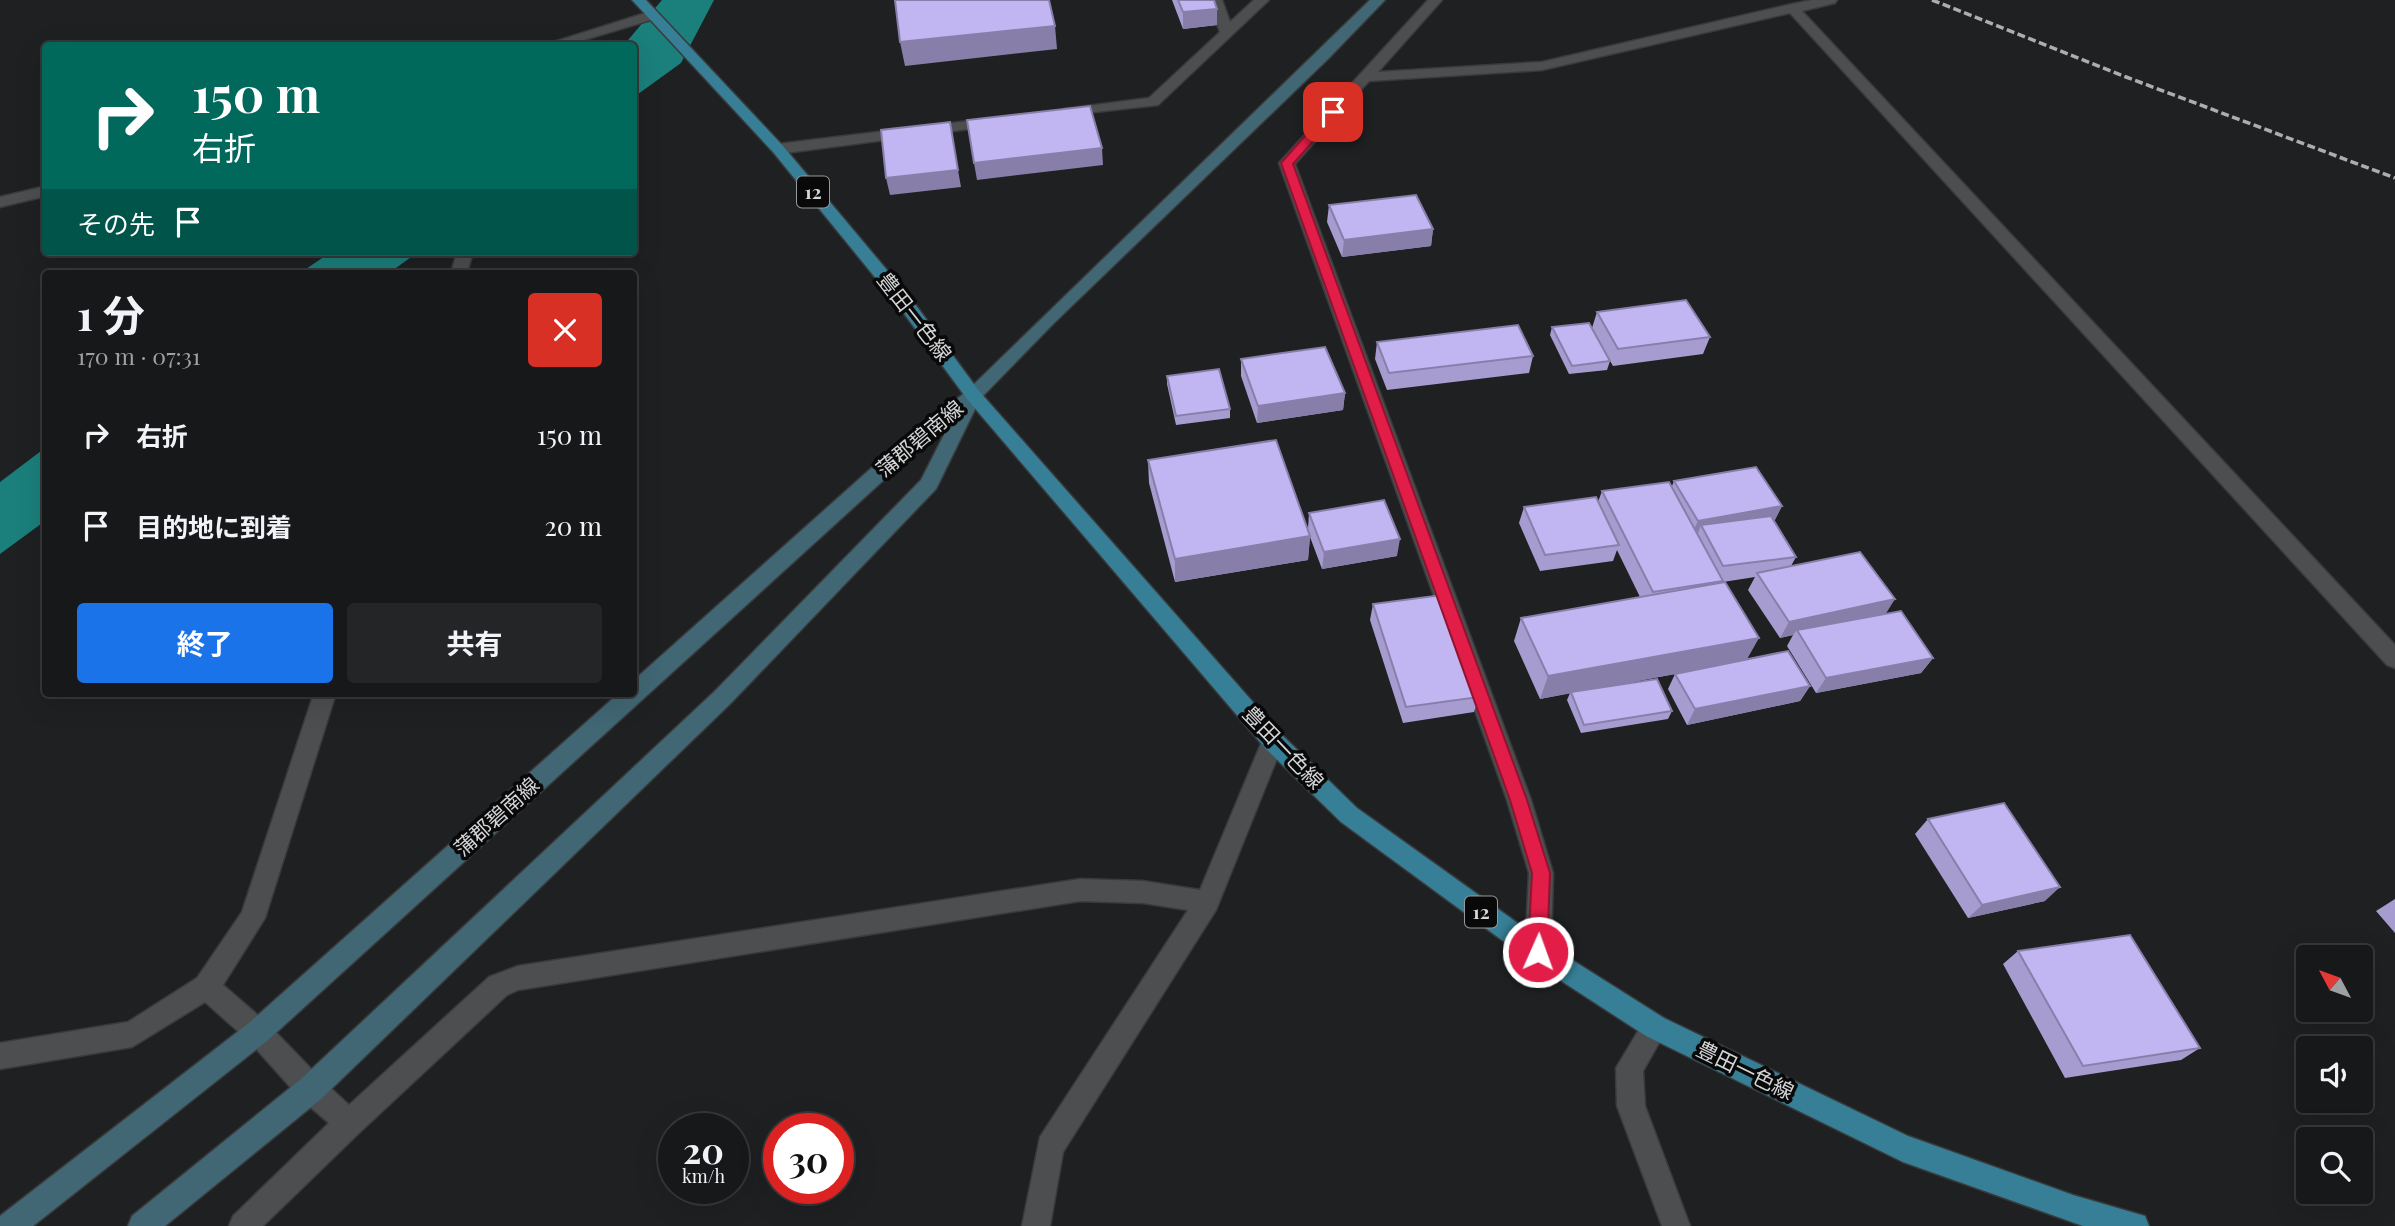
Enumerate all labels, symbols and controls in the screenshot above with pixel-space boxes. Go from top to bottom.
text: 150 m [192,60,320,125]
icon: right [77,70,168,161]
pin [1303,82,1363,142]
icon: arrive [1314,93,1352,131]
text: 右折 [192,125,256,168]
road number: 12 [797,176,829,208]
icon: arrive [169,203,207,241]
text: その先 [77,206,155,241]
street label: 豊田一色線 [872,266,959,366]
text: 1 分 [77,286,145,342]
button: close [528,293,602,367]
text: 170 m · 07:31 [77,340,200,371]
street label: 蒲郡碧南線 [869,393,968,482]
icon: right [77,416,115,454]
text: 150 m [537,417,602,452]
text: 右折 [136,418,188,453]
icon: arrive [77,507,115,545]
text: 20 m [544,508,602,543]
text: 目的地に到着 [136,509,292,544]
button: 終了 [77,603,333,683]
button: 共有 [347,603,602,683]
street label: 豊田一色線 [1238,699,1331,794]
street label: 蒲郡碧南線 [447,770,544,861]
road number: 12 [1465,896,1497,928]
position arrow [1501,915,1575,989]
north arrow [2296,945,2373,1022]
map controls [2296,945,2373,1204]
street label: 豊田一色線 [1693,1034,1799,1105]
button: sound [2296,1036,2373,1113]
speed limit sign: 30 [763,1113,854,1204]
text: 20 [683,1126,724,1173]
button: search [2296,1127,2373,1204]
text: km/h [682,1164,725,1188]

